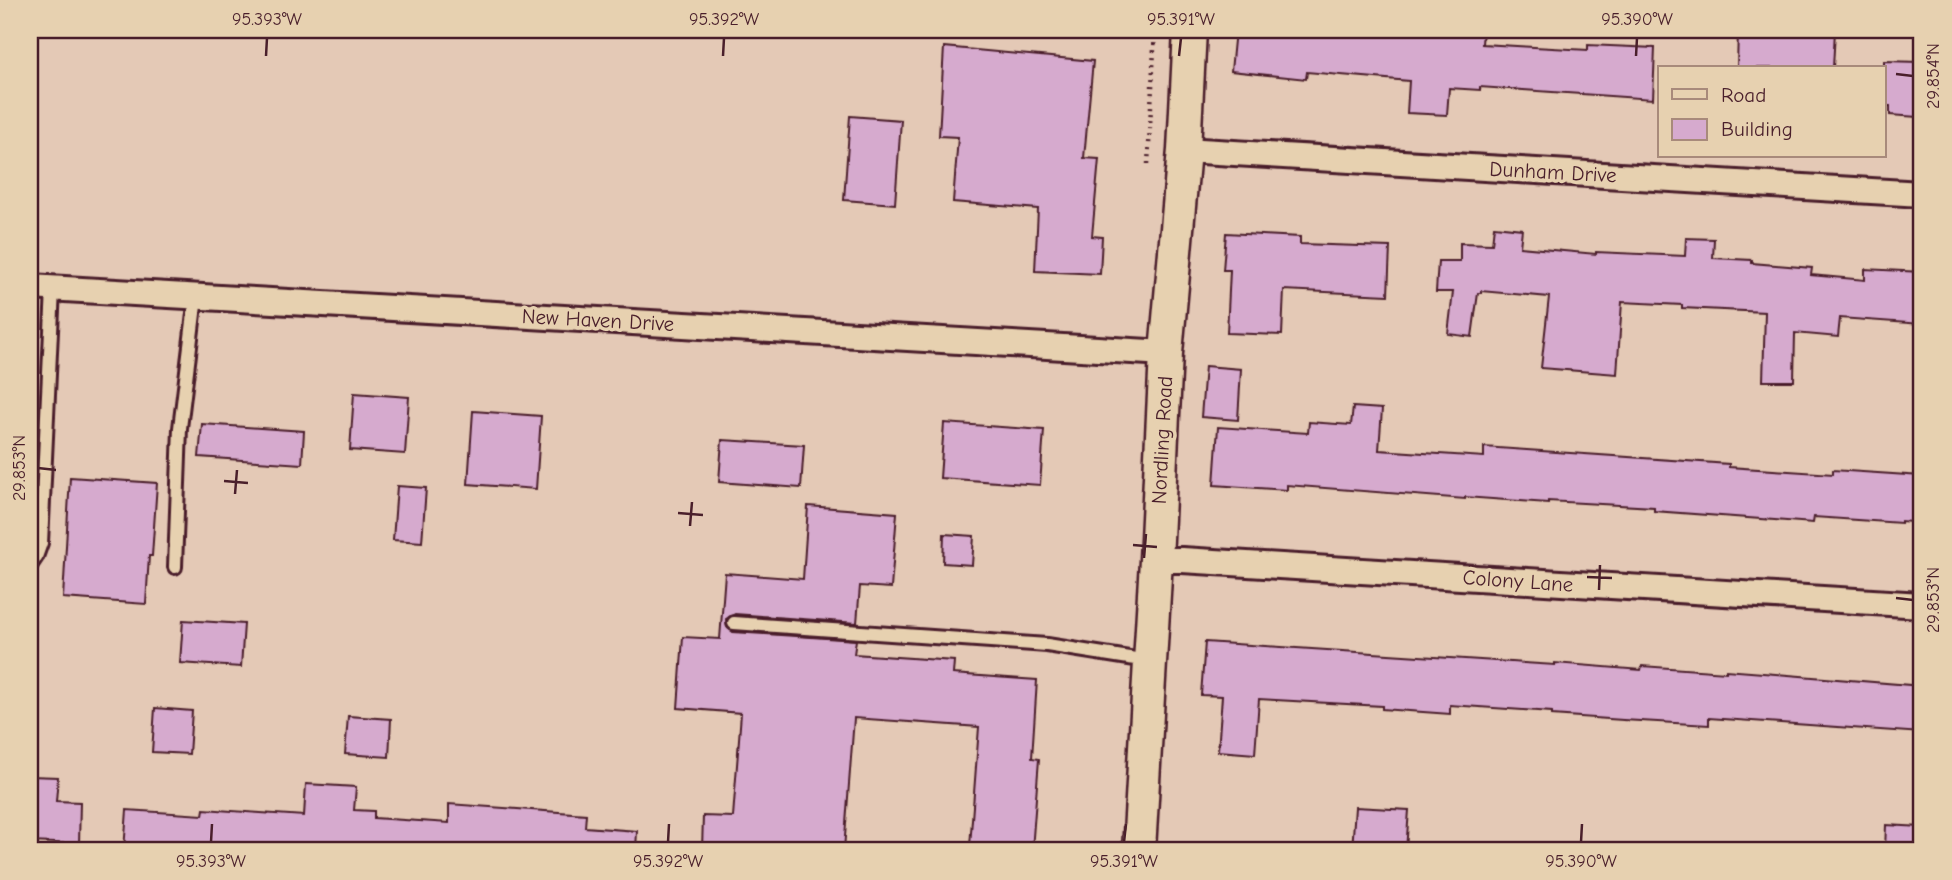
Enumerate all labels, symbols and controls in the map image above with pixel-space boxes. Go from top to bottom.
text: 95.393°W [232,9,302,30]
text: 95.392°W [689,9,759,30]
text: 95.391°W [1147,9,1215,30]
text: 95.390°W [1601,9,1673,30]
text: 29.854°N [1923,43,1944,109]
legend [1658,66,1885,158]
text: Road [1721,83,1766,107]
text: Building [1721,117,1793,141]
street label: Dunham Drive [1489,157,1617,187]
street label: New Haven Drive [521,304,675,336]
street label: Nordling Road [1147,375,1177,505]
text: 29.853°N [9,435,30,501]
street label: Colony Lane [1462,565,1574,597]
text: 29.853°N [1923,567,1944,633]
text: 95.393°W [176,851,246,872]
text: 95.392°W [633,851,703,872]
text: 95.391°W [1090,851,1158,872]
text: 95.390°W [1545,851,1617,872]

